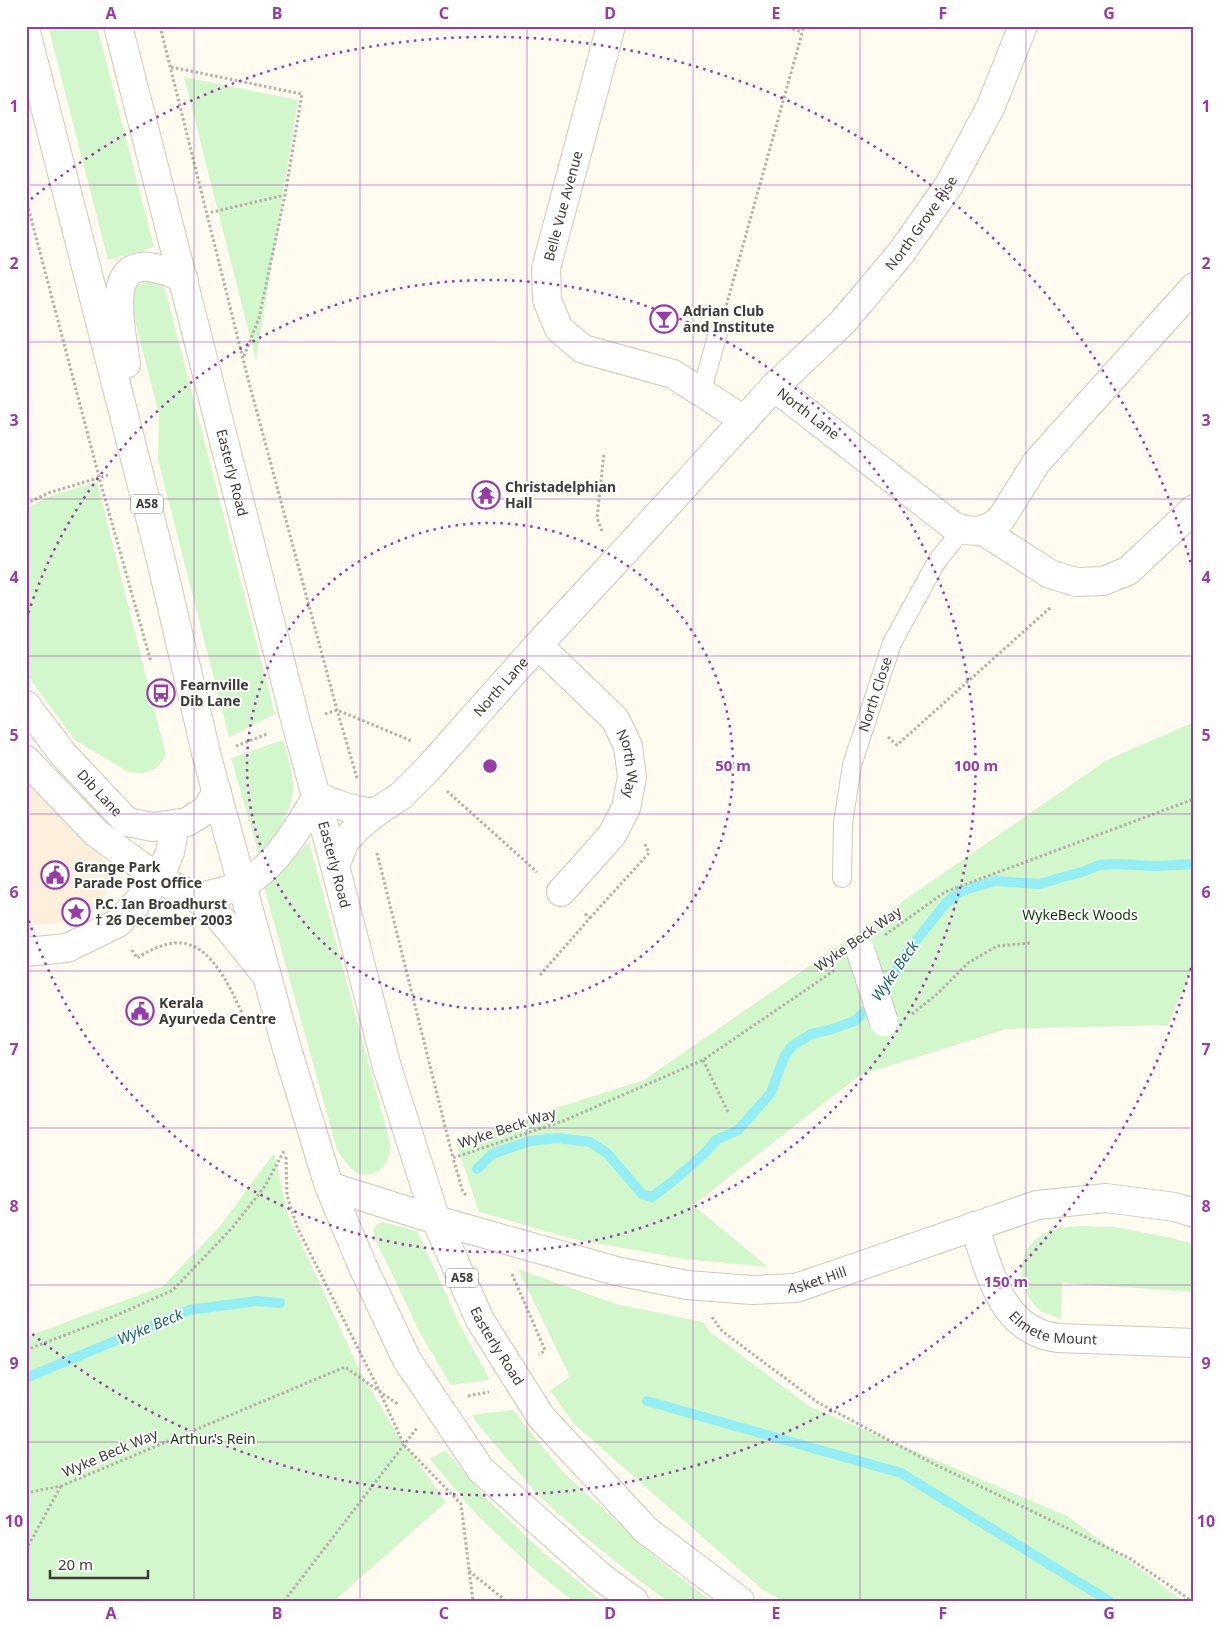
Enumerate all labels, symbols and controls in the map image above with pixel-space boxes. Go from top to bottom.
text: A [105,2,117,24]
text: B [272,2,282,24]
text: C [439,2,449,24]
text: D [604,2,616,24]
text: E [772,2,781,24]
text: F [939,2,947,24]
text: G [1103,2,1115,24]
text: 1 [9,95,19,117]
text: 1 [1201,95,1211,117]
street label: Belle Vue Avenue [539,149,586,263]
street label: North Grove Rise [881,172,961,274]
text: 2 [9,252,19,274]
text: 2 [1201,252,1211,274]
place label: Adrian Club and Institute [683,301,774,336]
bar icon: Adrian Club and Institute [649,304,679,334]
street label: North Lane [773,383,844,443]
text: 3 [9,409,19,431]
text: 3 [1201,409,1211,431]
street label: Easterly Road [212,427,253,518]
place label: Christadelphian Hall [505,477,616,512]
temple icon: Christadelphian Hall [471,480,501,510]
road number: A58 [131,494,163,514]
text: 4 [9,566,19,588]
text: 4 [1201,566,1211,588]
street label: North Lane [469,652,532,720]
street label: North Close [854,654,896,734]
place label: Fearnville Dib Lane [180,675,249,710]
bus stop icon: Fearnville Dib Lane [146,678,176,708]
text: 5 [9,724,19,746]
text: 5 [1201,724,1211,746]
street label: North Way [612,726,643,800]
text: 50 m [715,755,751,775]
text: 100 m [954,755,998,775]
centre of rings [481,757,499,775]
street label: Dib Lane [73,765,127,820]
street label: Easterly Road [314,819,355,910]
place label: Grange Park Parade Post Office [74,857,202,892]
public building icon: Grange Park Parade Post Office [40,860,70,890]
text: 6 [9,881,19,903]
text: 6 [1201,881,1211,903]
place label: P.C. Ian Broadhurst † 26 December 2003 [95,894,232,929]
place icon: P.C. Ian Broadhurst † 26 December 2003 [61,897,91,927]
street label: Wyke Beck Way [812,903,904,975]
park label: WykeBeck Woods [1022,905,1138,924]
water label: Wyke Beck [868,938,922,1004]
place label: Kerala Ayurveda Centre [159,993,276,1028]
public building icon: Kerala Ayurveda Centre [125,996,155,1026]
text: 7 [9,1038,19,1060]
text: 7 [1201,1038,1211,1060]
street label: Wyke Beck Way [456,1103,559,1152]
text: 8 [9,1195,19,1217]
text: 8 [1201,1195,1211,1217]
street label: Asket Hill [787,1261,849,1297]
road number: A58 [446,1268,478,1288]
text: 150 m [984,1271,1028,1291]
water label: Wyke Beck [114,1303,186,1349]
street label: Easterly Road [466,1303,529,1389]
street label: Elmete Mount [1005,1307,1097,1348]
text: 9 [9,1352,19,1374]
text: 9 [1201,1352,1211,1374]
street label: Wyke Beck Way [59,1424,161,1481]
park label: Arthur's Rein [170,1429,256,1448]
text: 10 [5,1510,23,1532]
text: 10 [1197,1510,1215,1532]
scale bar [50,1547,148,1579]
text: 20 m [58,1554,93,1574]
text: A [105,1602,117,1624]
text: B [272,1602,282,1624]
text: C [439,1602,449,1624]
text: D [604,1602,616,1624]
text: E [772,1602,781,1624]
text: F [939,1602,947,1624]
text: G [1103,1602,1115,1624]

